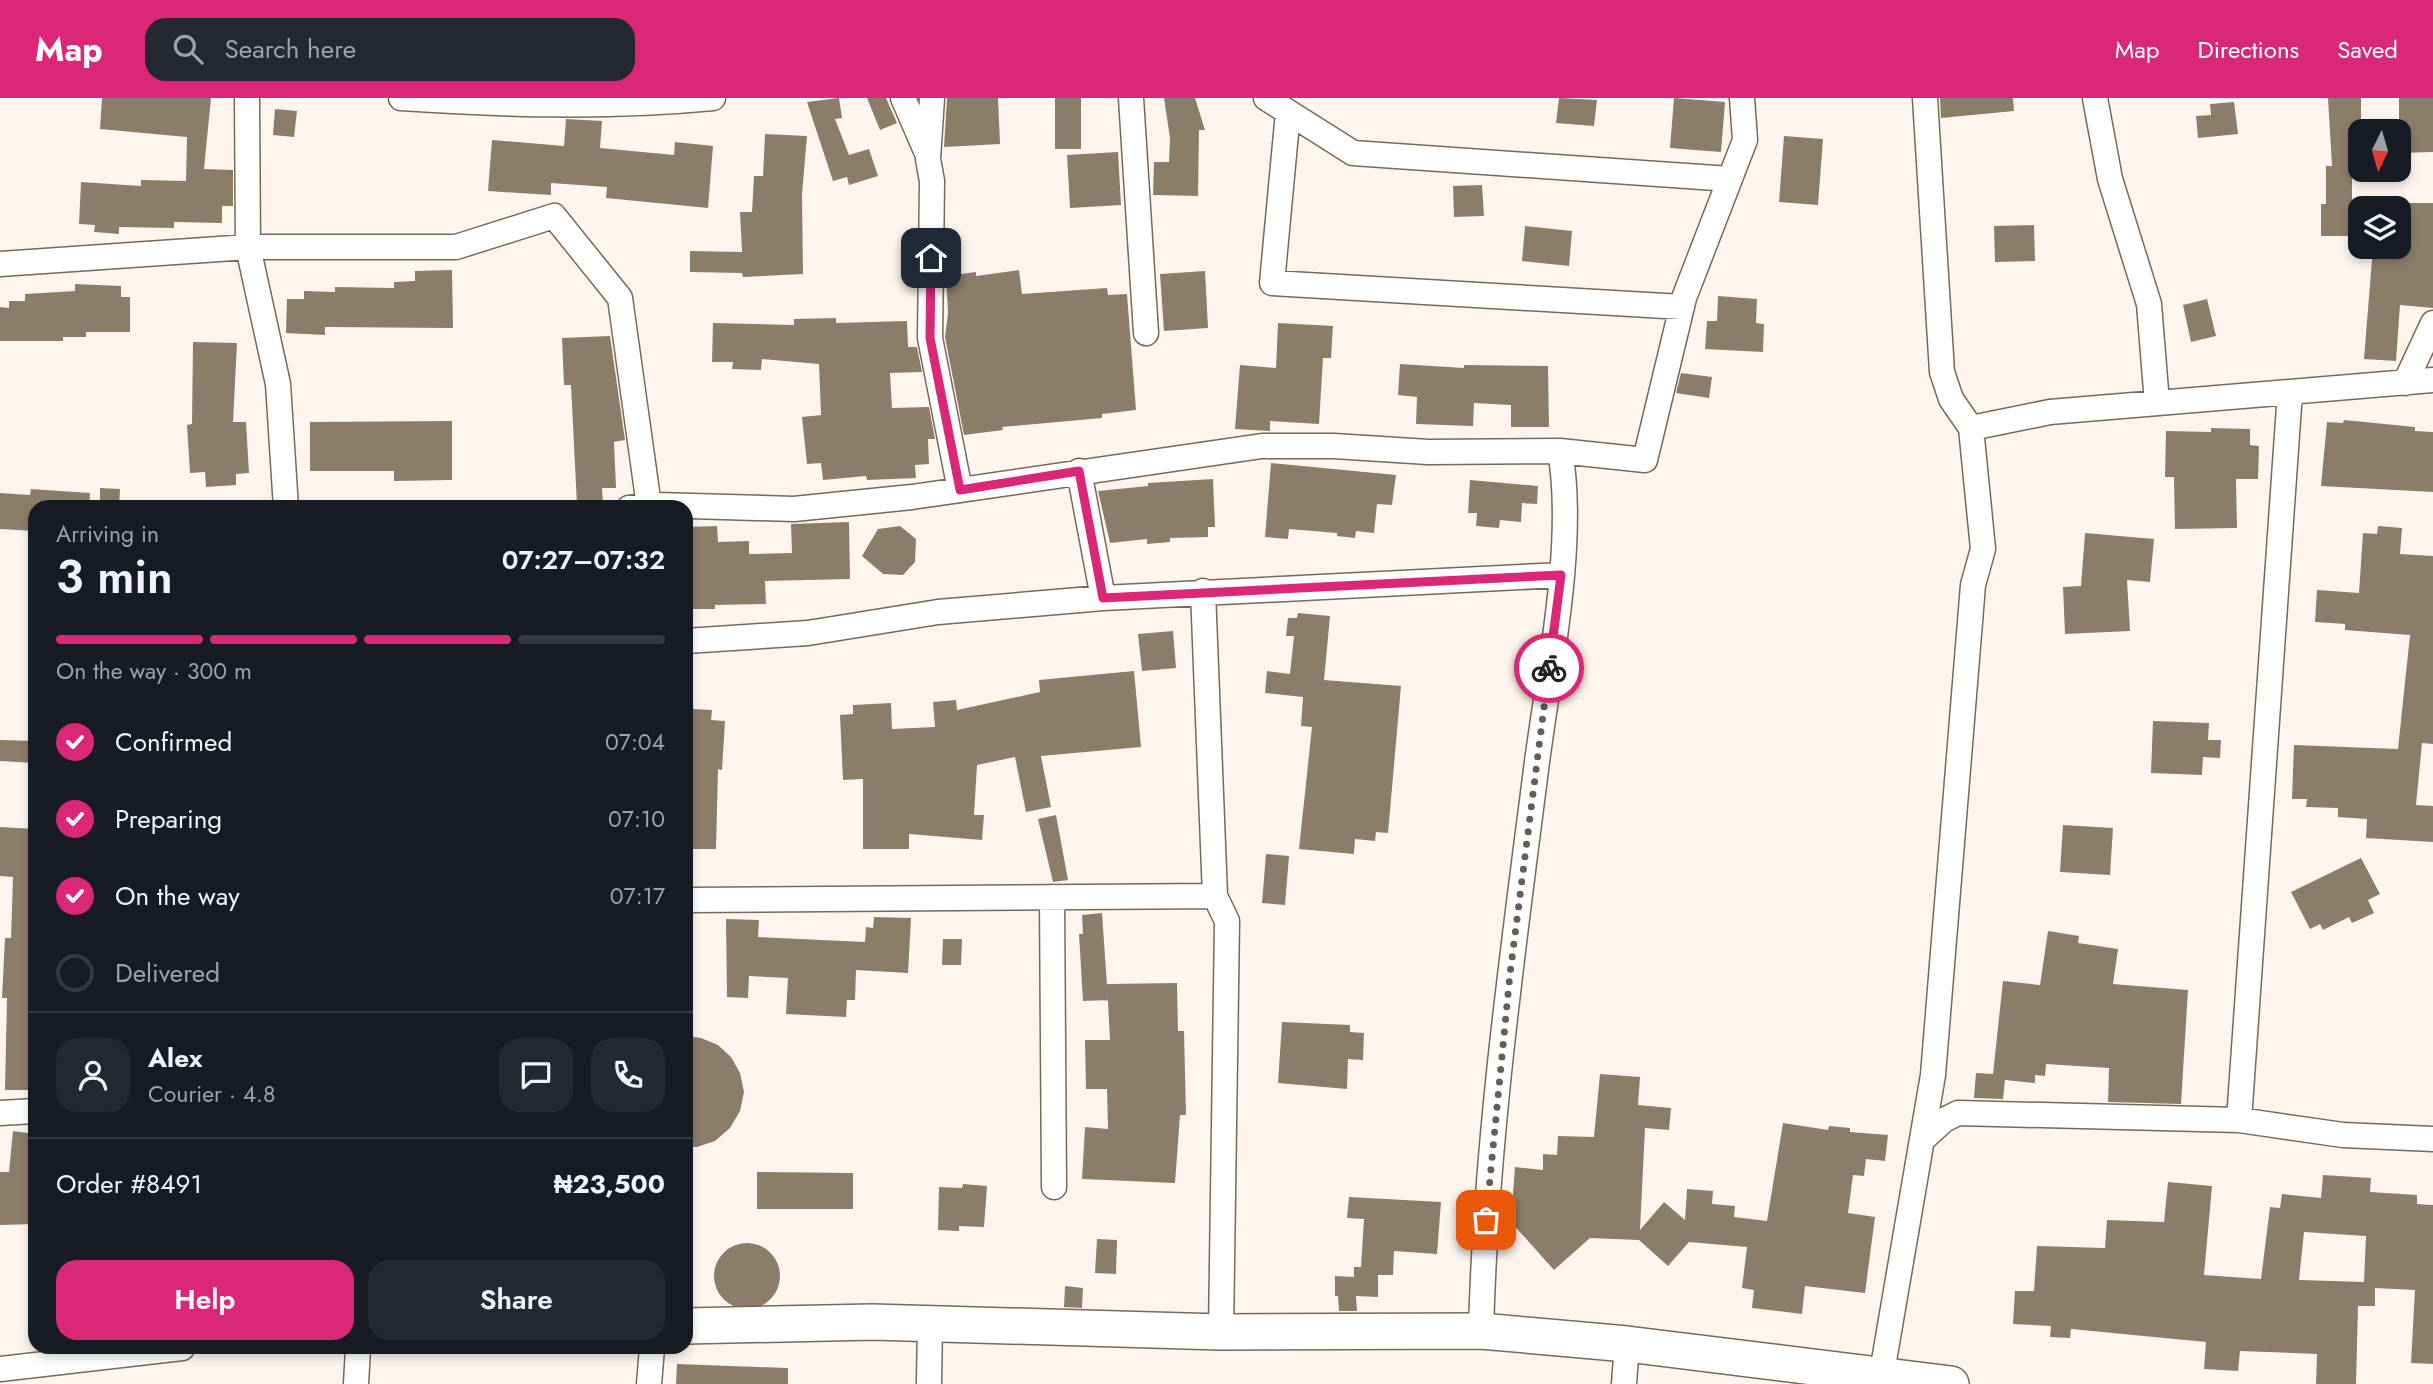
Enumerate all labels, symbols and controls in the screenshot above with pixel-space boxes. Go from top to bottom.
search box [145,18,635,81]
text: Map [35,26,103,73]
icon: search [169,30,207,68]
text: Search here [225,30,356,68]
text: Map [2115,32,2160,67]
text: Directions [2198,32,2299,67]
text: Saved [2337,32,2398,67]
north arrow [2348,119,2412,182]
map controls [2348,119,2411,259]
button: layers [2348,196,2411,259]
pin [901,228,961,288]
icon: home [912,239,950,277]
text: Arriving in [56,517,159,551]
text: 07:27–07:32 [502,541,665,579]
text: 3 min [56,544,173,610]
courier [1514,633,1584,703]
icon: bike [1530,649,1568,687]
text: On the way · 300 m [56,654,252,688]
icon: check [56,723,94,761]
text: Confirmed [115,723,232,761]
text: 07:04 [605,725,665,759]
icon: check [56,800,94,838]
text: Preparing [115,800,222,838]
text: 07:10 [608,802,665,836]
icon: check [56,877,94,915]
text: On the way [115,877,240,915]
text: 07:17 [610,879,665,913]
text: Delivered [115,954,220,992]
button: person [56,1038,130,1112]
button: chat [499,1038,573,1112]
button: phone [591,1038,665,1112]
text: Alex [148,1039,202,1077]
text: Courier · 4.8 [148,1077,276,1111]
text: Order #8491 [56,1165,202,1203]
text: ₦23,500 [554,1165,665,1203]
pin [1456,1190,1516,1250]
icon: bag [1467,1201,1505,1239]
button: Help [56,1260,354,1340]
button: Share [368,1260,665,1340]

